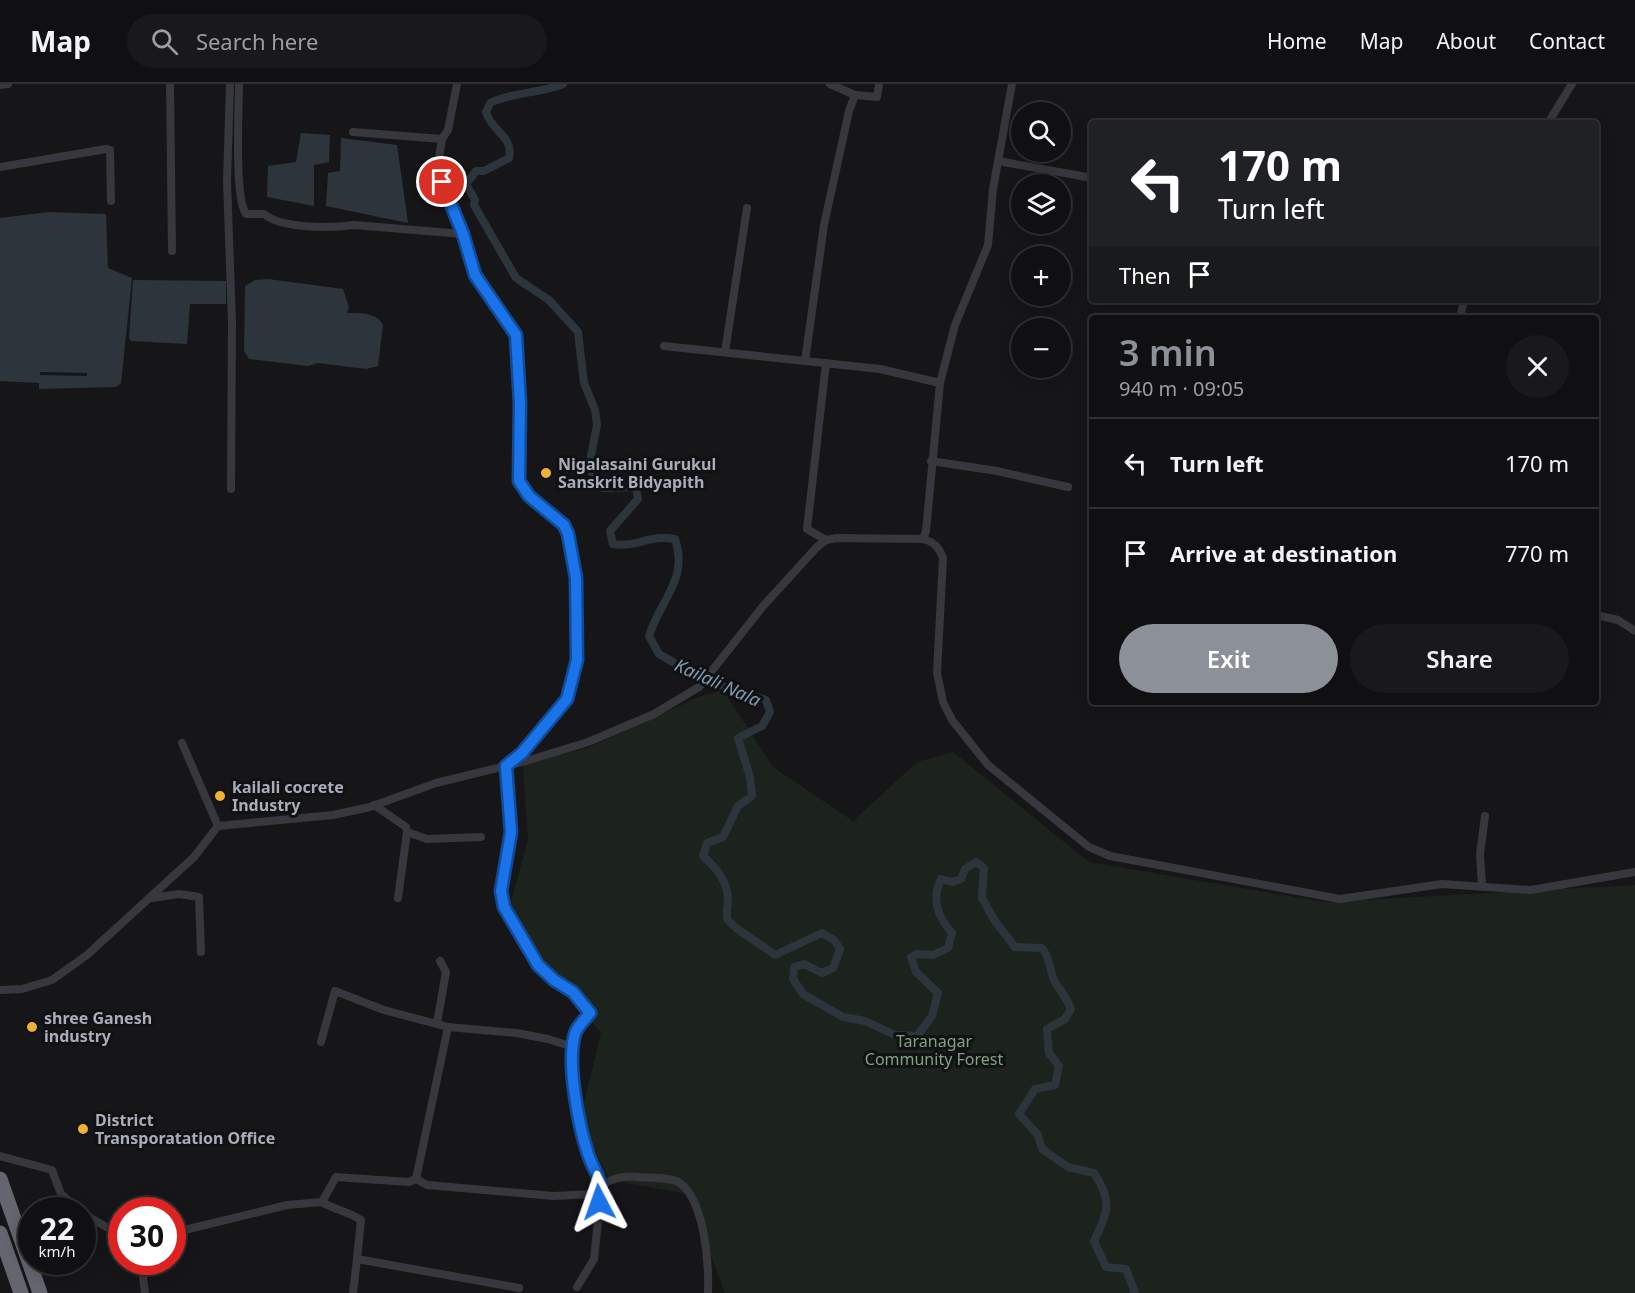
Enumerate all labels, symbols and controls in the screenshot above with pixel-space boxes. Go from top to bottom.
search box [127,14,547,68]
text: Map [30,22,91,60]
icon: search [148,25,181,58]
text: Search here [196,26,318,56]
text: Home [1267,27,1327,55]
text: Map [1360,27,1403,55]
text: About [1436,27,1496,55]
text: Contact [1529,27,1605,55]
map controls [1011,102,1071,378]
button: search [1011,102,1071,162]
text: 170 m [1218,136,1342,193]
icon: left [1119,144,1197,222]
pin [416,156,467,207]
icon: arrive [425,165,458,198]
button: layers [1011,174,1071,234]
text: Turn left [1218,190,1324,227]
button: + [1011,246,1071,306]
icon: arrive [1183,258,1216,291]
text: Then [1119,260,1171,290]
button: − [1011,318,1071,378]
text: 3 min [1119,328,1217,377]
button: close [1506,335,1569,398]
text: 940 m · 09:05 [1119,375,1244,402]
icon: left [1119,447,1152,480]
text: Turn left [1170,448,1264,478]
text: 170 m [1505,448,1569,478]
place label: Nigalasaini Gurukul Sanskrit Bidyapith [558,453,716,493]
marker: Nigalasaini Gurukul Sanskrit Bidyapith [539,466,553,480]
icon: arrive [1119,537,1152,570]
text: Arrive at destination [1170,538,1397,568]
text: 770 m [1505,538,1569,568]
button: Exit [1119,624,1338,693]
button: Share [1350,624,1569,693]
water label: Kailali Nala [671,652,765,712]
place label: kailali cocrete Industry [232,776,344,816]
marker: kailali cocrete Industry [213,789,227,803]
place label: shree Ganesh industry [44,1007,152,1047]
marker: shree Ganesh industry [25,1020,39,1034]
park label: Taranagar Community Forest [865,1030,1003,1070]
place label: District Transporatation Office [95,1109,275,1149]
marker: District Transporatation Office [76,1122,90,1136]
position arrow [567,1170,631,1234]
speed limit sign: 30 [108,1197,186,1275]
text: 22 [40,1208,74,1249]
text: km/h [39,1241,75,1261]

